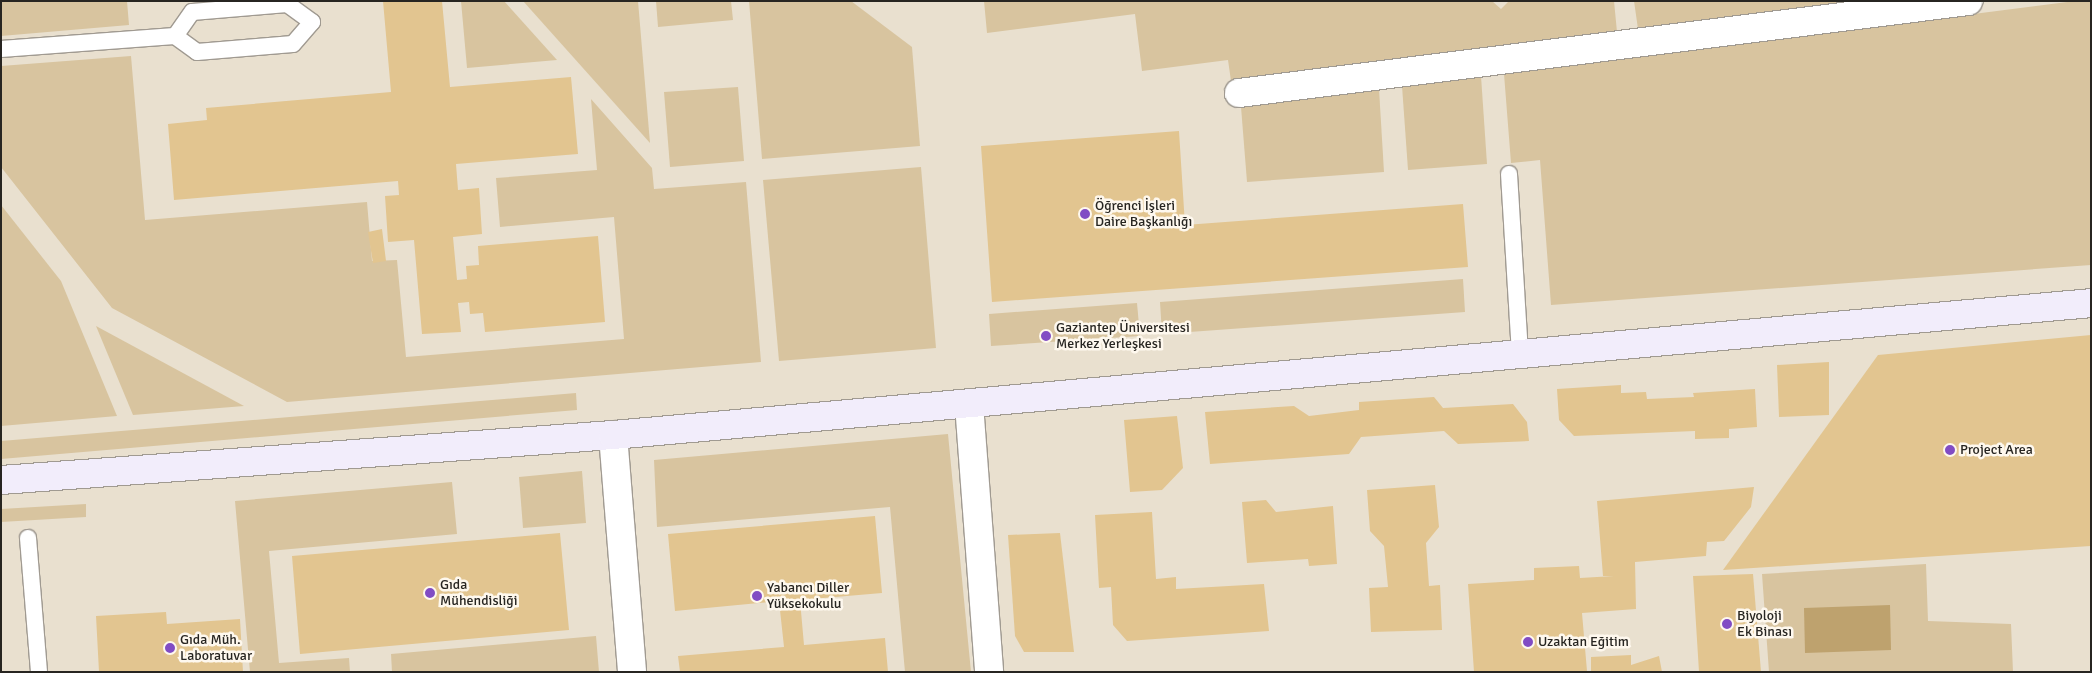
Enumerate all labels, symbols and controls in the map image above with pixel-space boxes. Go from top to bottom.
place label: Öğrenci İşleri Daire Başkanlığı [1095,198,1192,230]
marker: Öğrenci İşleri Daire Başkanlığı [1079,208,1091,220]
place label: Gaziantep Üniversitesi Merkez Yerleşkesi [1056,320,1190,352]
marker: Gaziantep Üniversitesi Merkez Yerleşkesi [1040,330,1052,342]
place label: Project Area [1960,442,2033,458]
marker: Project Area [1944,444,1956,456]
place label: Gıda Mühendisliği [440,577,518,610]
place label: Yabancı Diller Yüksekokulu [767,580,849,612]
marker: Gıda Mühendisliği [424,587,436,599]
marker: Yabancı Diller Yüksekokulu [751,590,763,602]
place label: Biyoloji Ek Binası [1737,608,1792,640]
marker: Biyoloji Ek Binası [1721,618,1733,630]
place label: Gıda Müh. Laboratuvar [180,632,252,664]
place label: Uzaktan Eğitim [1538,634,1629,650]
marker: Uzaktan Eğitim [1522,636,1534,648]
marker: Gıda Müh. Laboratuvar [164,642,176,654]

